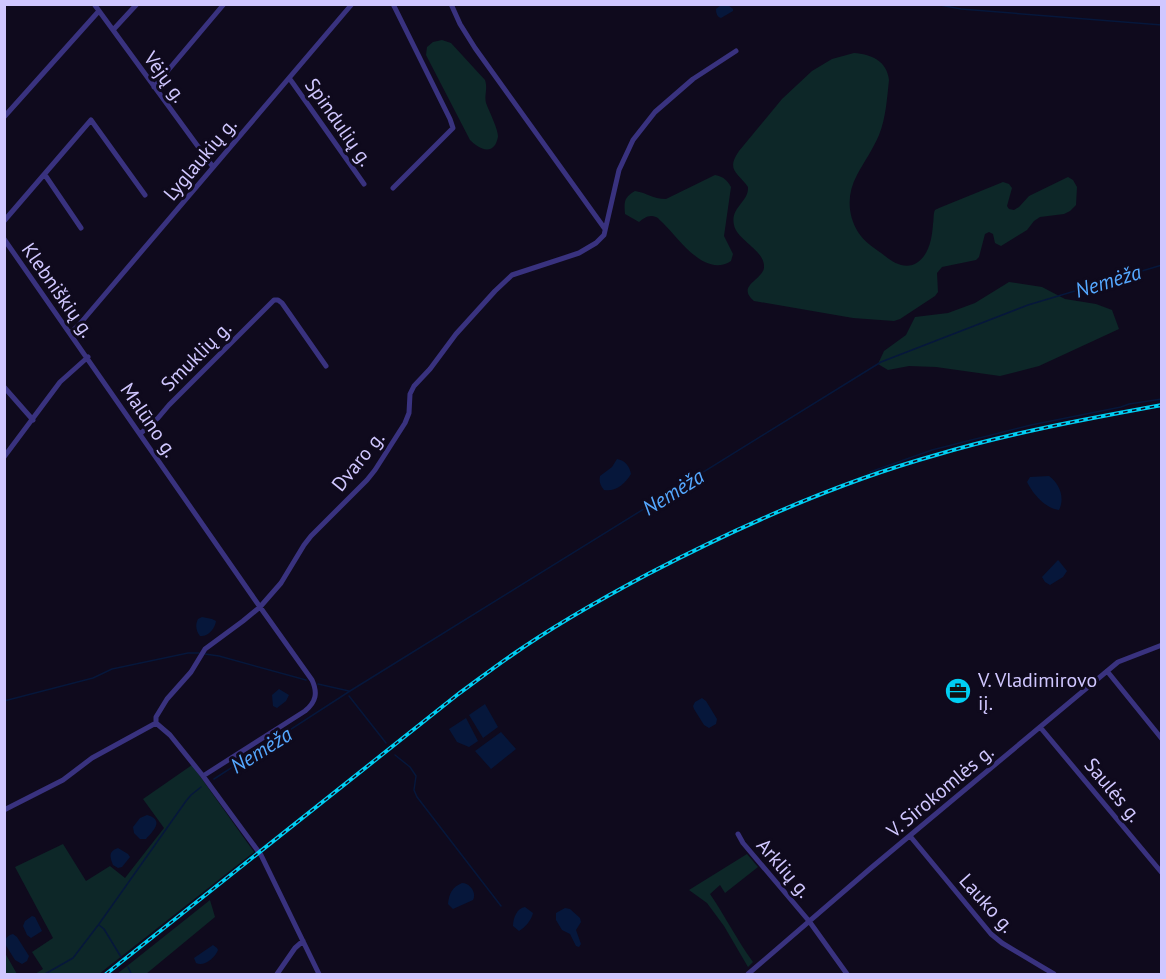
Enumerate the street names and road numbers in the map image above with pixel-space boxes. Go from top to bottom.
street label: Vėjų g. [137,46,192,108]
street label: Spindulių g. [299,73,379,171]
street label: Lyglaukių g. [158,112,242,206]
street label: Klebniškių g. [16,238,100,342]
street label: Smuklių g. [155,315,237,397]
street label: Malūno g. [115,378,183,462]
street label: Dvaro g. [326,426,390,496]
street label: V. Sirokomlės g. [880,739,999,844]
street label: Saulės g. [1079,752,1147,828]
street label: Arklių g. [751,833,817,903]
street label: Lauko g. [954,868,1020,938]

